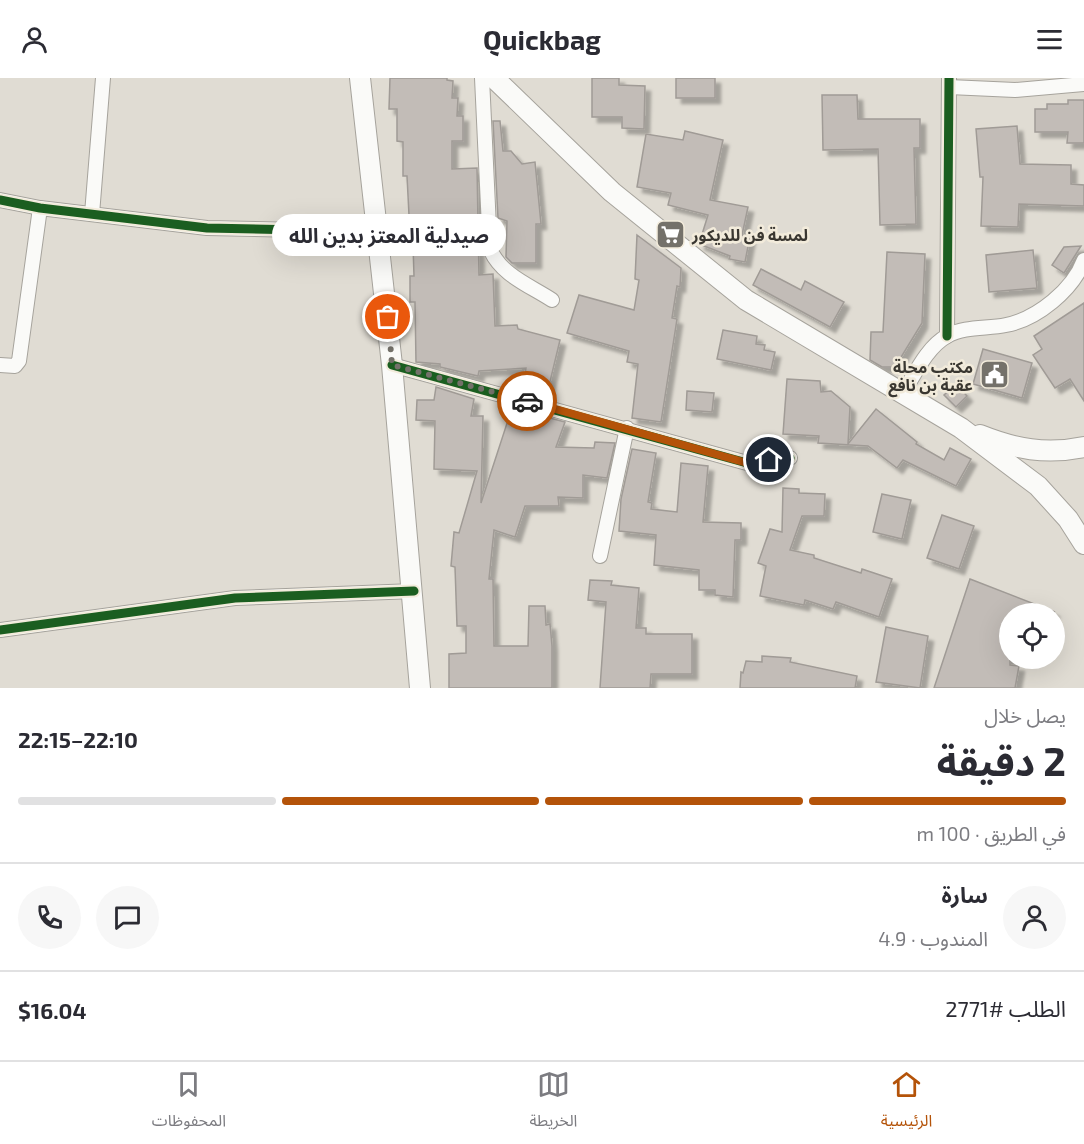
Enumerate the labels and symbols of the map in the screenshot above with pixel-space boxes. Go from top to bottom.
callout: صيدلية المعتز بدين الله [271,215,505,257]
supermarket icon: لمسة فن للديكور [655,218,687,250]
place label: لمسة فن للديكور [691,225,808,245]
pin [362,291,413,342]
place label: مكتب محلة عقبة بن نافع [888,357,973,398]
public building icon: مكتب محلة عقبة بن نافع [978,359,1010,391]
courier [497,371,557,431]
pin [743,434,794,485]

